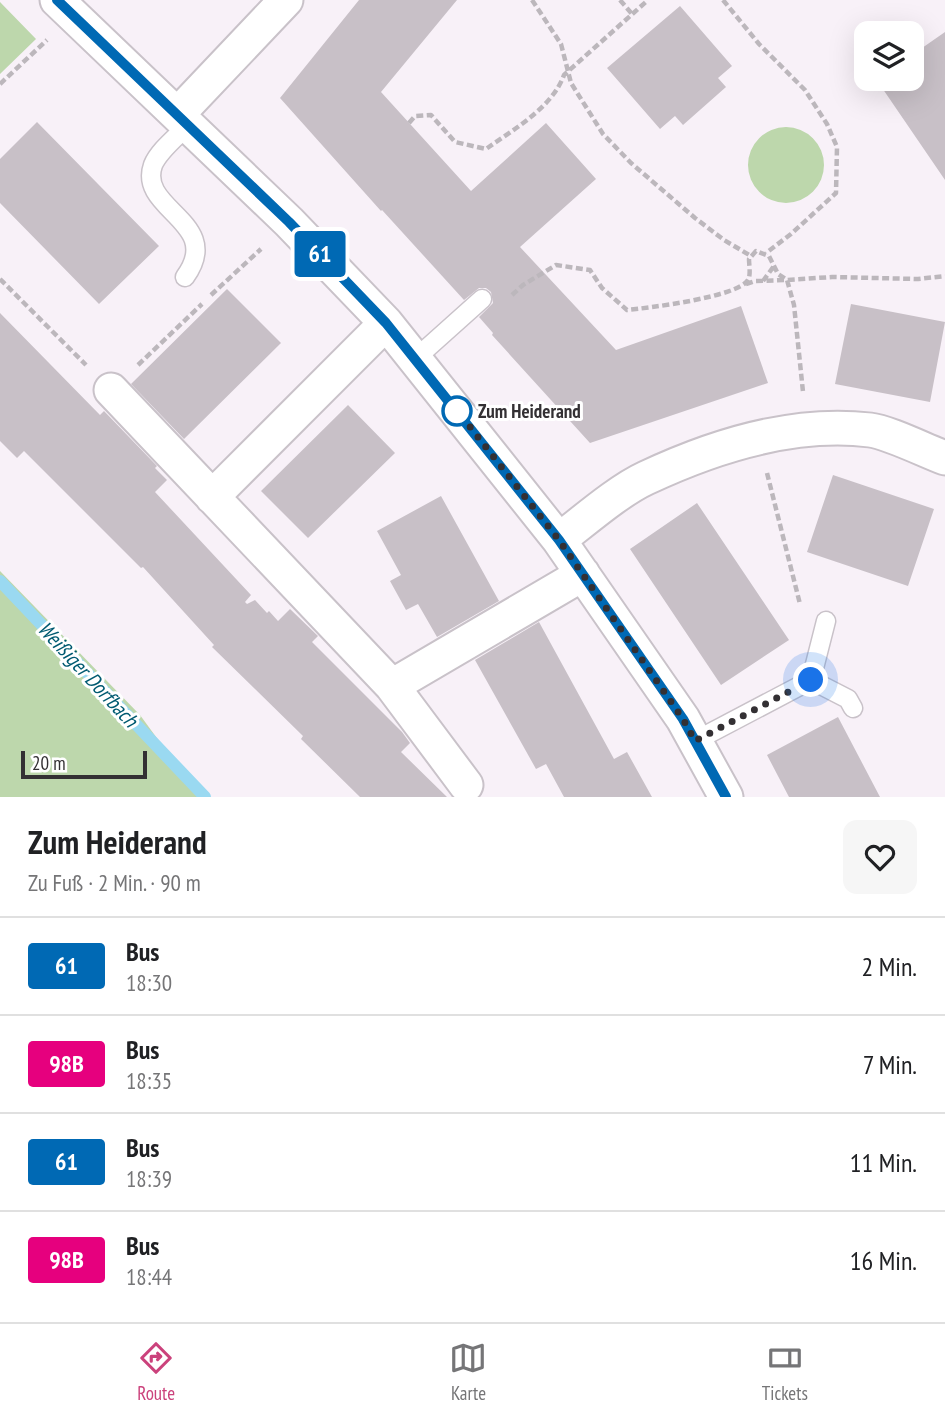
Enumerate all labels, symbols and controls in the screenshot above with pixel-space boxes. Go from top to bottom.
map controls [854,21,924,91]
button: layers [854,21,924,91]
line badge: 61 [288,231,352,277]
text: 61 [309,238,331,269]
marker: Zum Heiderand [442,396,472,426]
place label: Zum Heiderand [478,399,581,423]
water label: Weißiger Dorfbach [32,615,145,734]
your location [793,662,828,697]
scale bar [21,748,147,780]
text: 20 m [32,751,66,775]
text: Zum Heiderand [28,820,207,863]
button: heart [843,820,917,894]
text: Zu Fuß · 2 Min. · 90 m [28,868,201,897]
text: Bus [126,935,159,968]
text: 61 [55,950,78,981]
text: 2 Min. [862,950,917,983]
text: 18:30 [126,968,172,997]
text: Bus [126,1033,159,1066]
text: 98B [49,1048,84,1079]
text: 7 Min. [863,1048,917,1081]
text: 18:35 [126,1066,172,1095]
text: Bus [126,1131,159,1164]
text: 61 [55,1146,78,1177]
text: 11 Min. [850,1146,917,1179]
text: 18:39 [126,1164,172,1193]
text: Bus [126,1229,159,1262]
text: 98B [49,1244,84,1275]
text: 16 Min. [850,1244,917,1277]
text: 18:44 [126,1262,172,1291]
tab: Route [137,1339,175,1405]
tab: Karte [449,1339,487,1405]
tab: Tickets [762,1339,808,1405]

